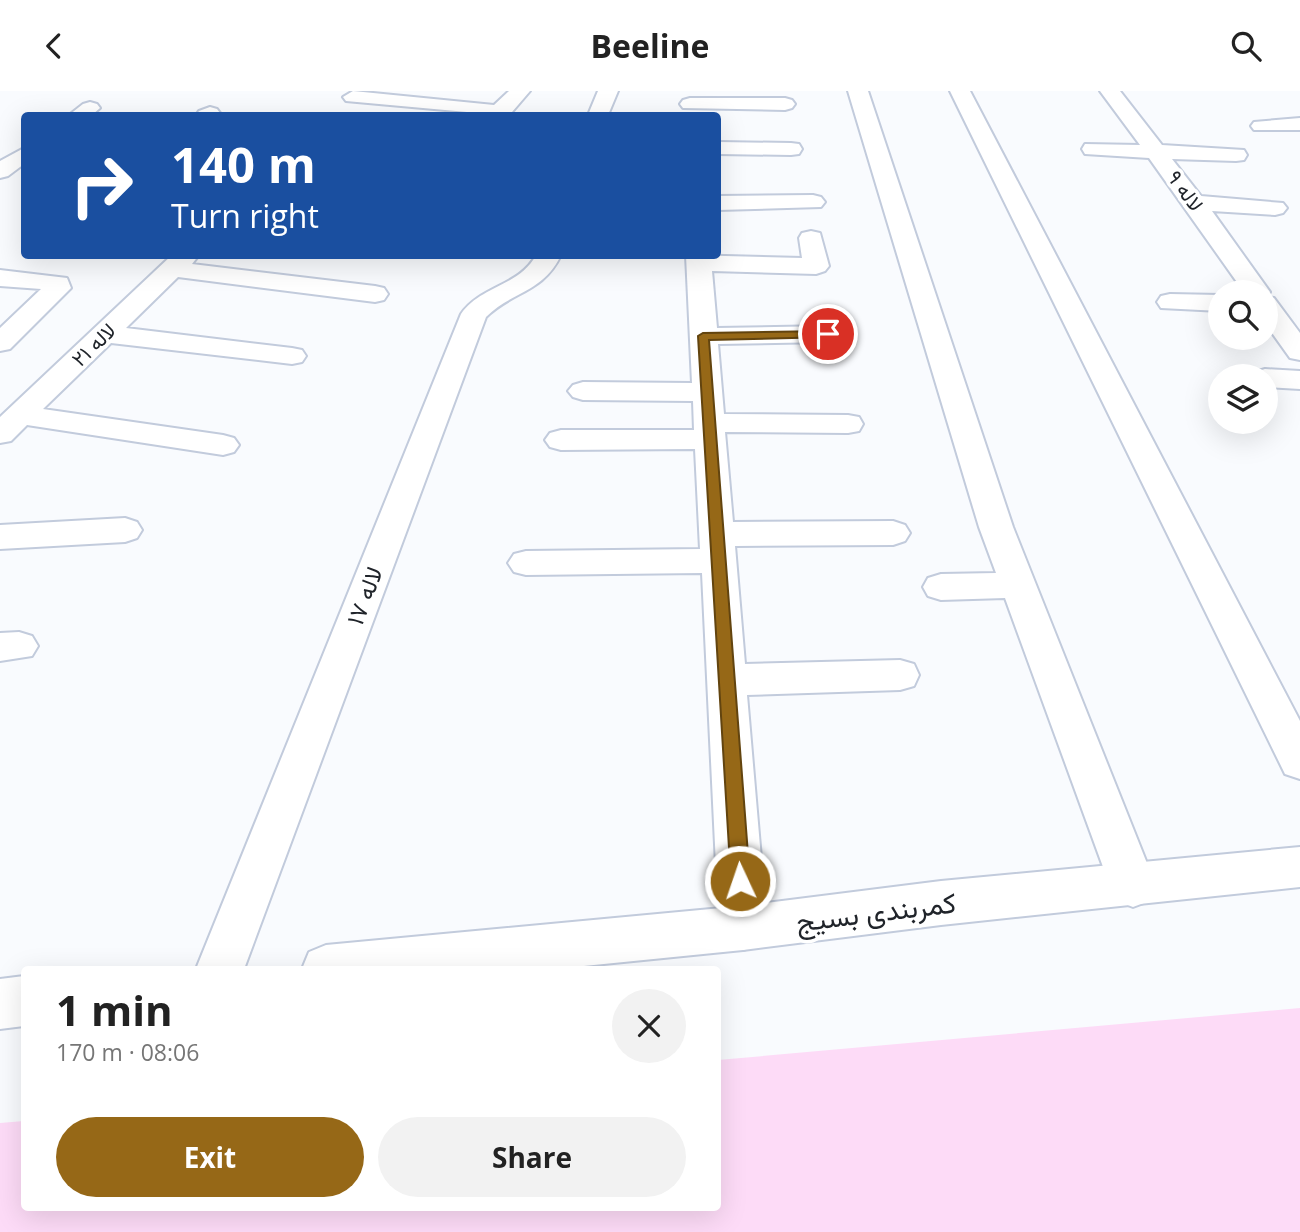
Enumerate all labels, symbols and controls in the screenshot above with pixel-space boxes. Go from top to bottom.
text: Beeline [591,24,709,67]
icon: back [35,27,73,65]
icon: search [1227,27,1265,65]
text: 140 m [171,131,316,197]
icon: right [56,140,147,231]
street label: لاله ۹ [1161,164,1210,217]
text: Turn right [171,194,319,237]
map controls [1208,280,1278,434]
button: search [1208,280,1278,350]
pin [798,304,858,364]
icon: arrive [809,315,847,353]
street label: لاله ۲۱ [65,316,122,372]
button: layers [1208,364,1278,434]
street label: لاله ۱۷ [337,561,390,630]
position arrow [703,844,777,918]
street label: کمربندی بسیج [794,882,958,942]
text: 1 min [56,981,173,1038]
button: close [612,989,686,1063]
text: 170 m · 08:06 [56,1036,199,1068]
button: Exit [56,1117,364,1197]
button: Share [378,1117,686,1197]

